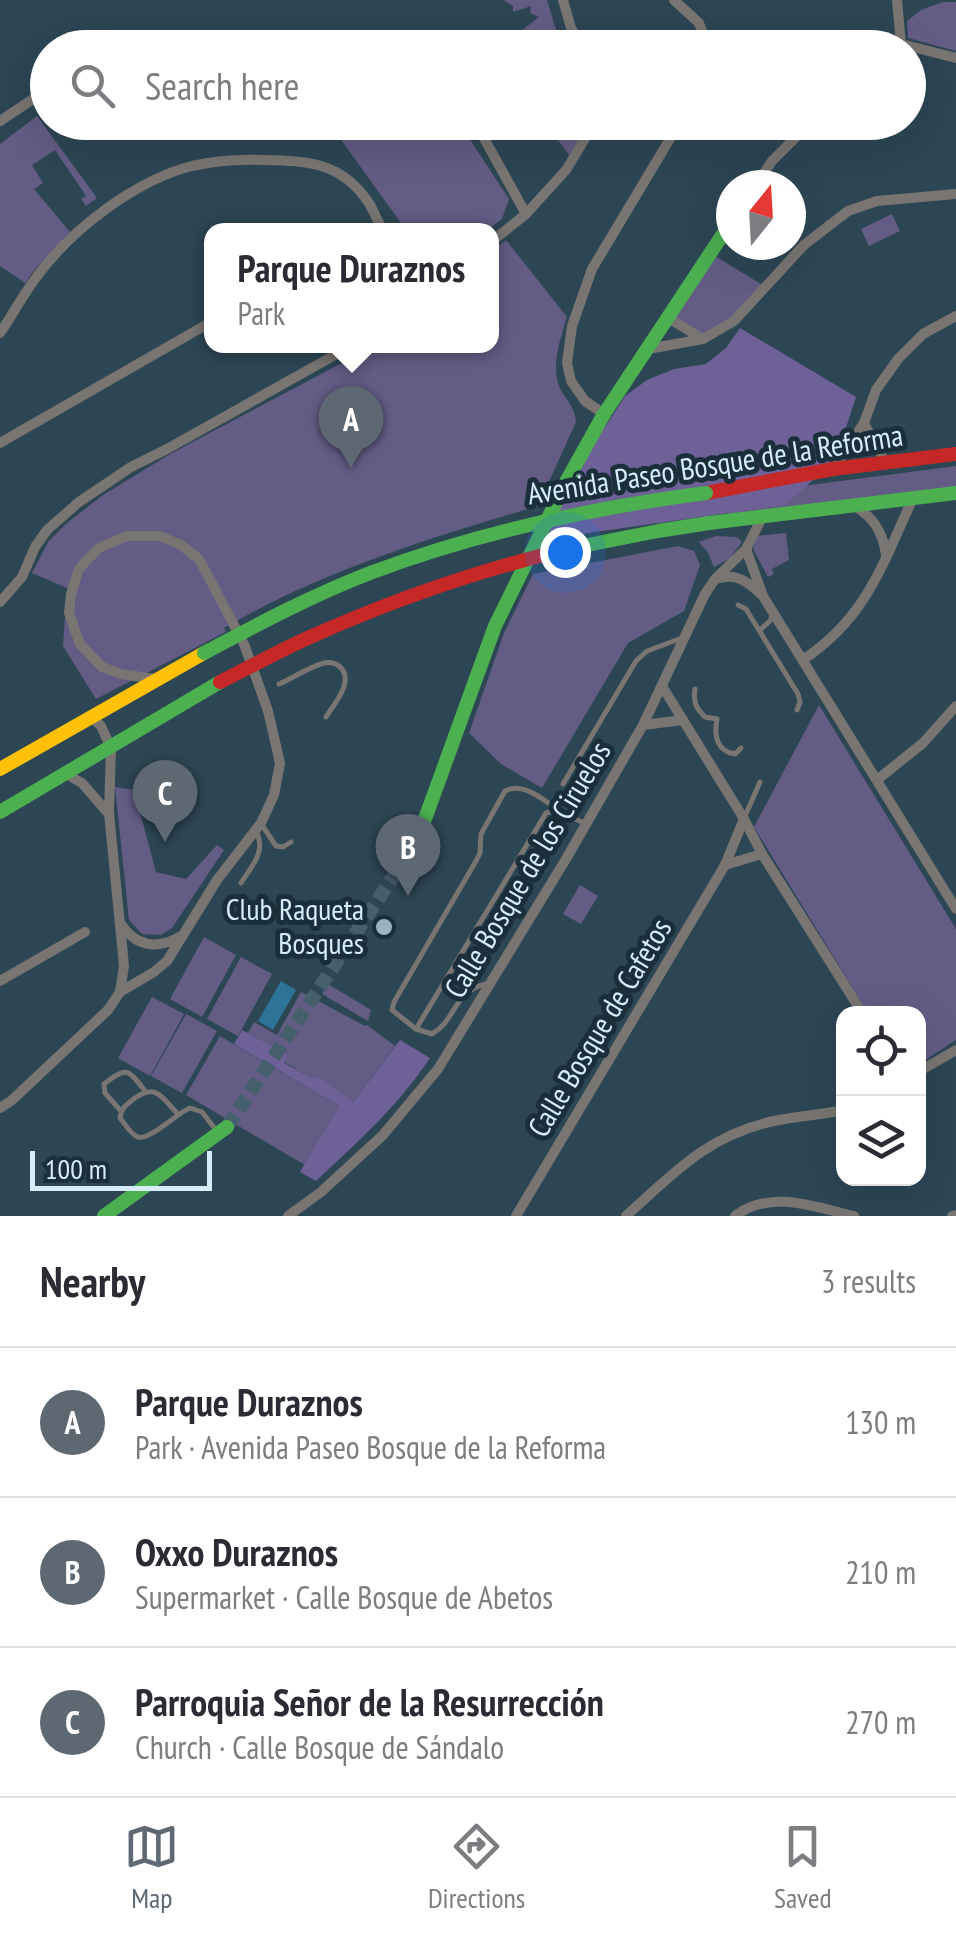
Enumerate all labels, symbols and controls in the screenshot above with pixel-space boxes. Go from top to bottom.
search box [30,30,926,140]
icon: search [65,58,120,113]
text: Search here [145,61,299,110]
north arrow [716,170,806,260]
popup [204,223,499,353]
text: Parque Duraznos [238,243,465,292]
text: Park [238,292,285,334]
pin: A [318,386,384,468]
street label: Avenida Paseo Bosque de la Reforma [524,415,905,512]
your location [540,527,591,578]
street label: Calle Bosque de los Ciruelos [435,734,619,1005]
pin: C [132,760,198,842]
pin: B [376,814,440,896]
place label: Club Raqueta Bosques [226,889,364,962]
street label: Calle Bosque de Cafetos [518,911,679,1144]
marker: Club Raqueta Bosques [373,916,395,938]
map controls [836,1006,926,1186]
button: locate [836,1006,926,1096]
button: layers [836,1096,926,1186]
scale bar [30,1146,212,1190]
text: 100 m [45,1150,107,1187]
text: Nearby [40,1254,145,1309]
text: 3 results [821,1260,916,1302]
text: Parque Duraznos [135,1377,363,1426]
text: A [64,1401,81,1443]
text: 130 m [845,1401,916,1443]
text: Park · Avenida Paseo Bosque de la Reforma [135,1426,606,1468]
text: Oxxo Duraznos [135,1527,338,1576]
text: B [65,1551,80,1593]
text: 210 m [845,1551,916,1593]
text: Supermarket · Calle Bosque de Abetos [135,1576,553,1618]
text: Parroquia Señor de la Resurrección [135,1677,604,1726]
text: C [65,1701,80,1743]
text: 270 m [845,1701,916,1743]
text: Church · Calle Bosque de Sándalo [135,1726,504,1768]
tab: Map [124,1819,179,1916]
tab: Directions [428,1819,525,1916]
tab: Saved [774,1819,832,1916]

